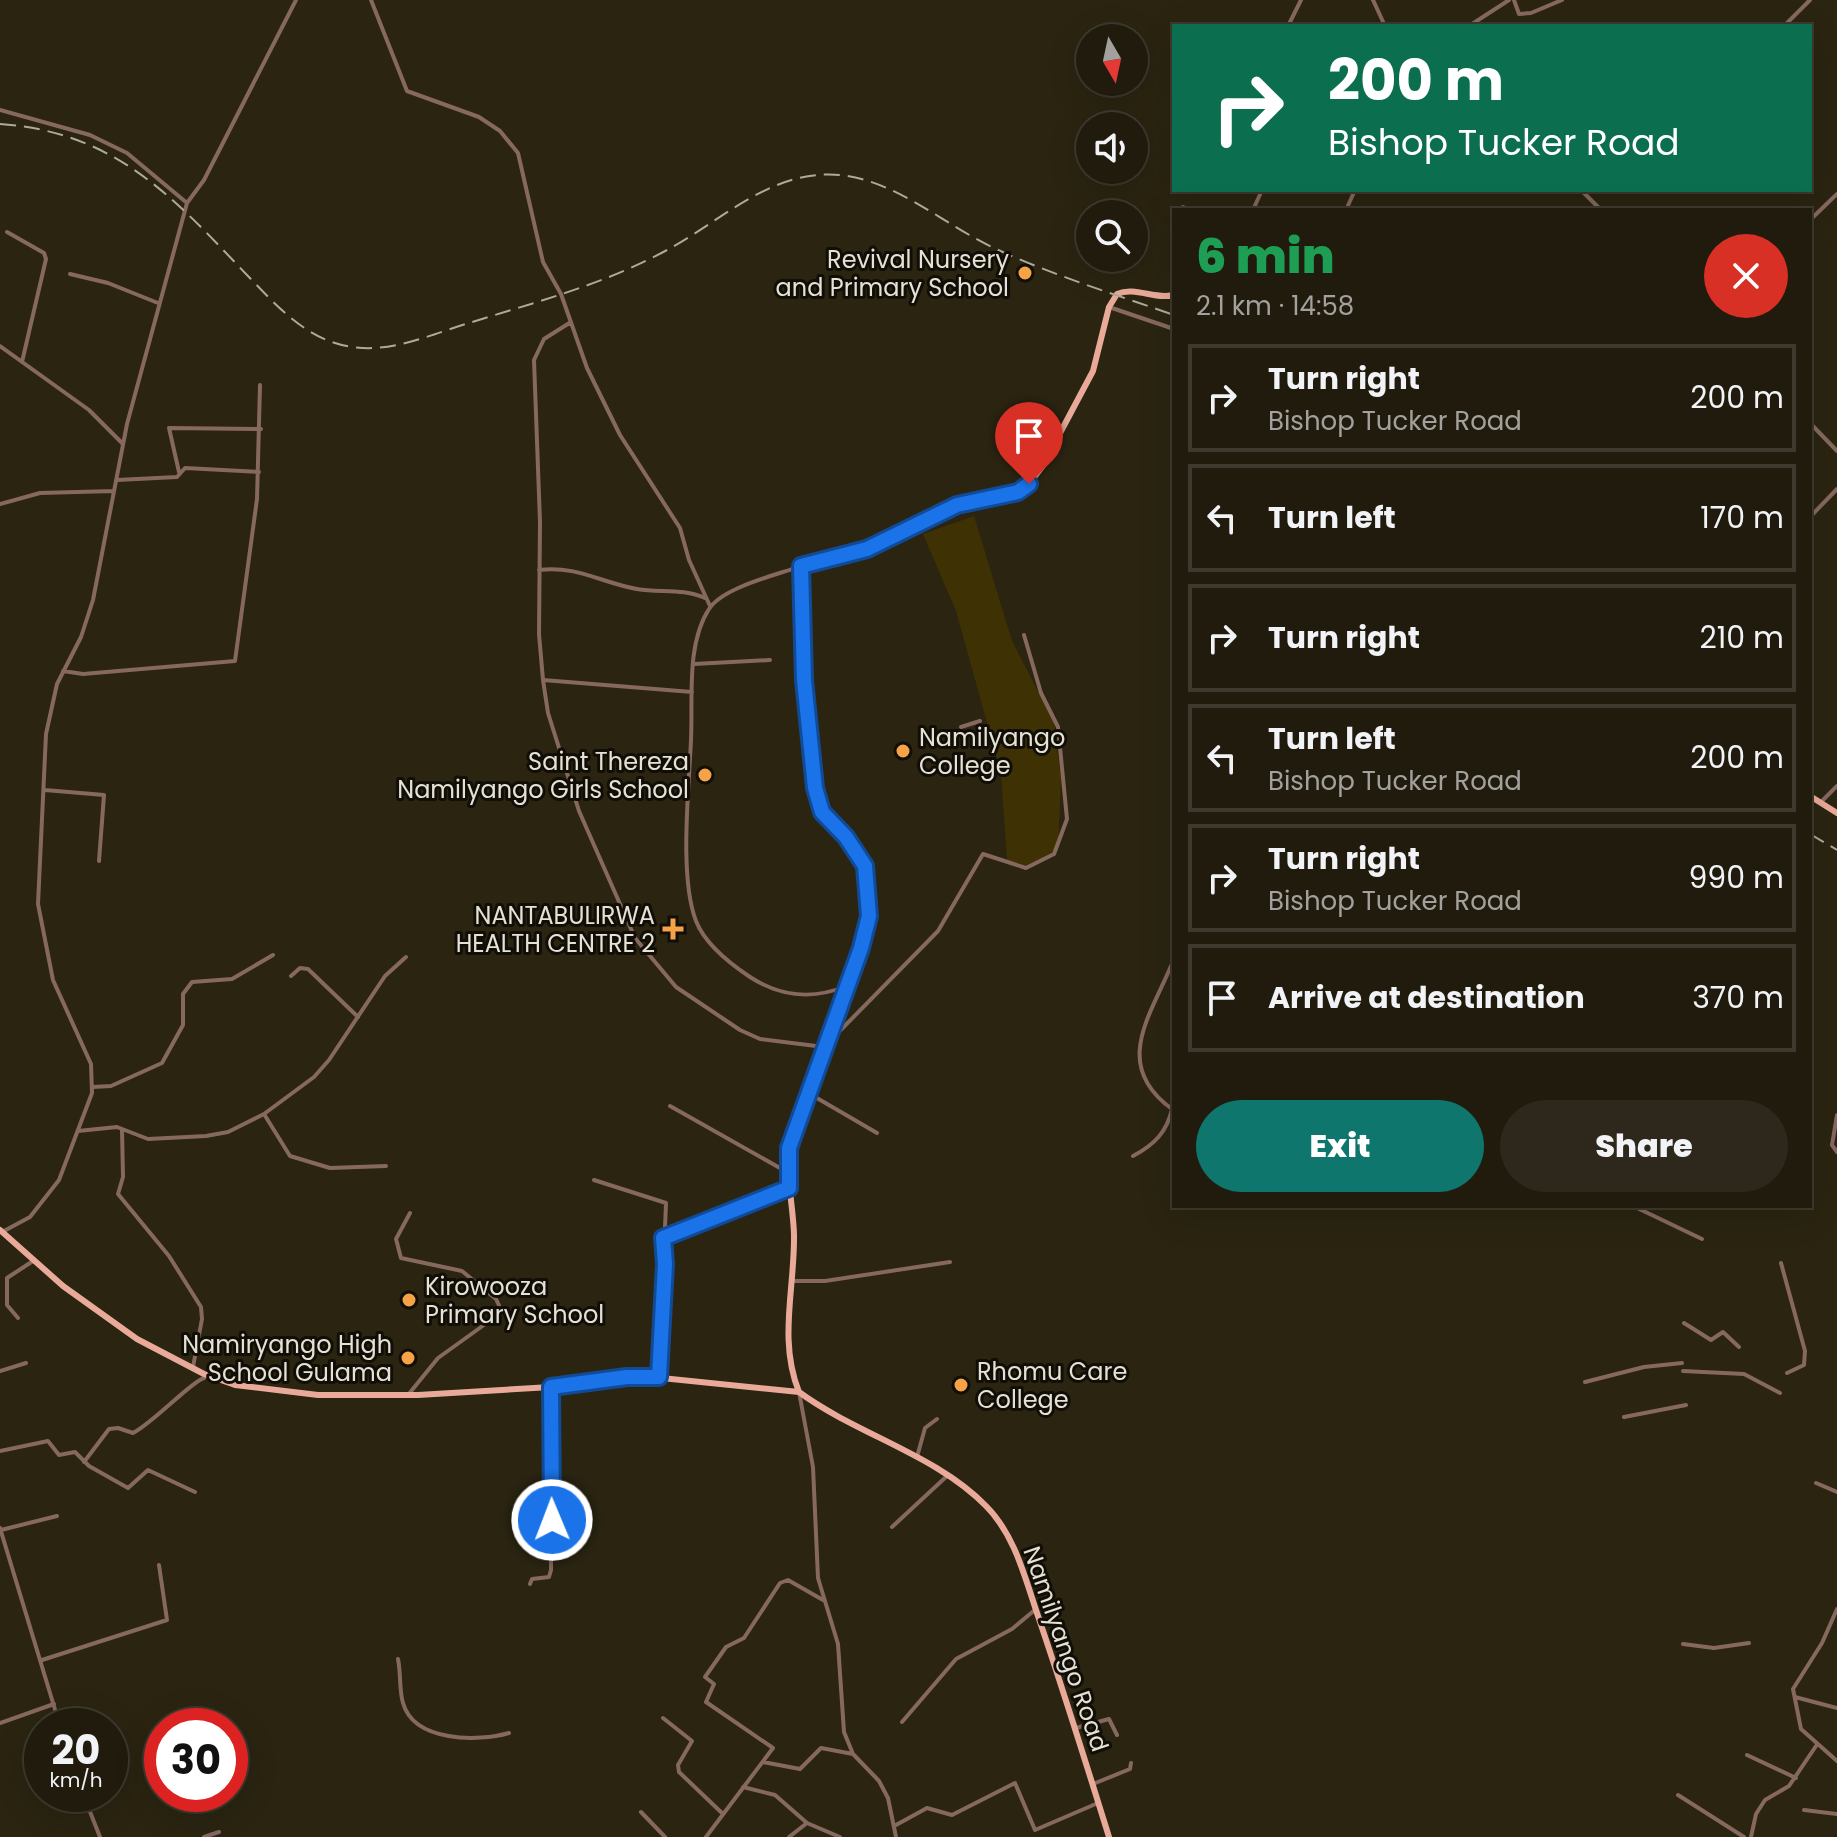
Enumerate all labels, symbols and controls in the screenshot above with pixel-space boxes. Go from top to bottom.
north arrow [1076,24,1148,96]
map controls [1076,24,1148,272]
text: 200 m [1328,41,1504,120]
icon: right [1196,56,1300,160]
button: sound [1076,112,1148,184]
text: Bishop Tucker Road [1328,117,1680,168]
button: search [1076,200,1148,272]
text: 6 min [1196,223,1335,290]
button: close [1704,234,1788,318]
place label: Revival Nursery and Primary School [776,243,1009,304]
marker: Revival Nursery and Primary School [1016,264,1034,282]
text: 2.1 km · 14:58 [1196,288,1354,324]
text: Turn right [1268,357,1420,400]
icon: right [1200,376,1244,420]
text: 200 m [1690,376,1784,419]
pin [995,402,1063,484]
text: Bishop Tucker Road [1268,403,1522,439]
icon: arrive [1007,414,1051,458]
icon: left [1200,496,1244,540]
text: Turn left [1268,496,1396,539]
text: 170 m [1700,496,1784,539]
icon: right [1200,616,1244,660]
text: Turn right [1268,616,1420,659]
text: 210 m [1699,616,1784,659]
text: Turn left [1268,717,1396,760]
place label: Namilyango College [919,721,1065,782]
icon: left [1200,736,1244,780]
text: 200 m [1690,736,1784,779]
marker: Namilyango College [894,742,912,760]
place label: Saint Thereza Namilyango Girls School [397,745,689,806]
text: Bishop Tucker Road [1268,763,1522,799]
marker: Saint Thereza Namilyango Girls School [696,766,714,784]
text: Turn right [1268,837,1420,880]
icon: right [1200,856,1244,900]
text: 990 m [1688,856,1784,899]
text: Bishop Tucker Road [1268,883,1522,919]
place label: NANTABULIRWA HEALTH CENTRE 2 [456,899,655,960]
marker: NANTABULIRWA HEALTH CENTRE 2 [662,918,684,940]
icon: arrive [1200,976,1244,1020]
text: Arrive at destination [1268,976,1585,1019]
text: 370 m [1692,976,1784,1019]
button: Exit [1196,1100,1484,1192]
button: Share [1500,1100,1788,1192]
place label: Kirowooza Primary School [425,1270,604,1331]
marker: Kirowooza Primary School [400,1291,418,1309]
place label: Namiryango High School Gulama [182,1328,392,1389]
marker: Namiryango High School Gulama [399,1349,417,1367]
place label: Rhomu Care College [977,1355,1127,1416]
marker: Rhomu Care College [952,1376,970,1394]
position arrow [510,1478,594,1562]
street label: Namilyango Road [1015,1542,1117,1756]
speed limit sign: 30 [144,1708,248,1812]
text: 20 [52,1722,100,1778]
text: km/h [49,1766,103,1794]

